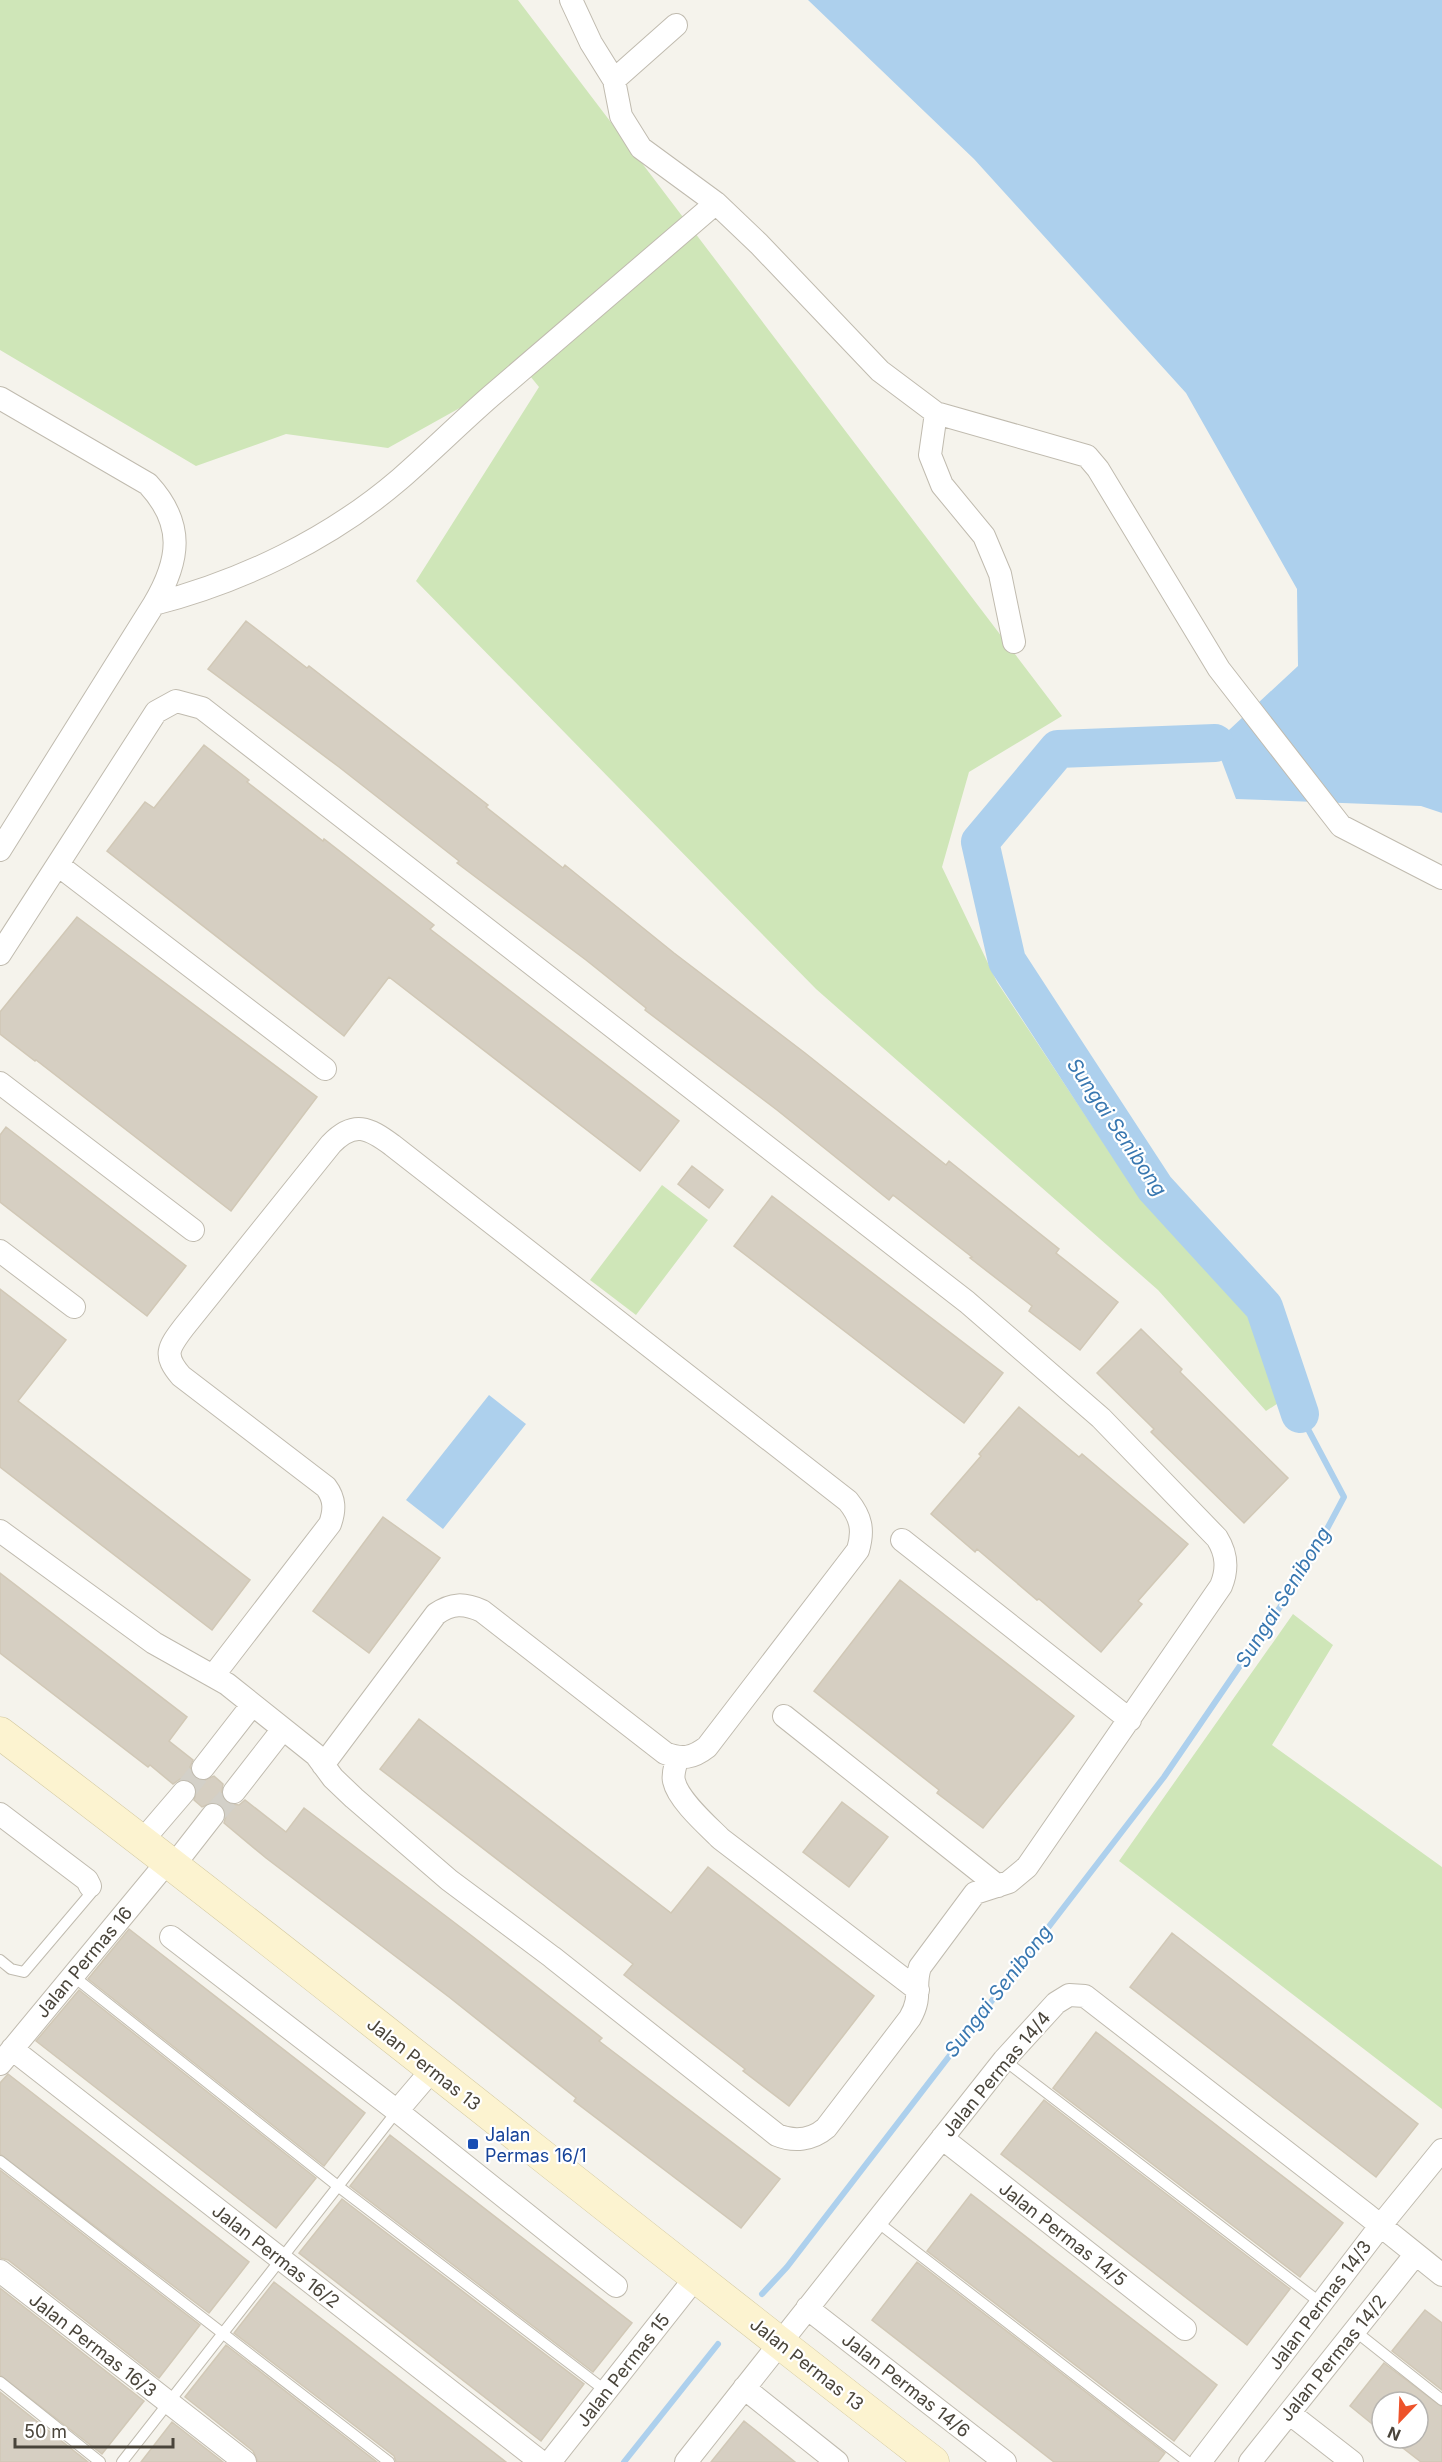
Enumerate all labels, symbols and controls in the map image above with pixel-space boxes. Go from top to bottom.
water label: Sungai Senibong [1062,1054,1172,1200]
water label: Sungai Senibong [1230,1522,1336,1672]
street label: Jalan Permas 16 [31,1902,137,2022]
water label: Sungai Senibong [939,1920,1057,2062]
street label: Jalan Permas 14/4 [937,2007,1055,2141]
street label: Jalan Permas 13 [363,2013,485,2115]
place label: Jalan Permas 16/1 [485,2124,587,2166]
marker: Jalan Permas 16/1 [466,2137,480,2151]
street label: Jalan Permas 14/5 [995,2178,1131,2290]
street label: Jalan Permas 16/2 [208,2200,344,2312]
street label: Jalan Permas 14/3 [1265,2236,1375,2374]
street label: Jalan Permas 16/3 [25,2289,161,2401]
street label: Jalan Permas 14/2 [1276,2291,1390,2425]
street label: Jalan Permas 15 [572,2309,674,2431]
street label: Jalan Permas 13 [746,2313,868,2415]
street label: Jalan Permas 14/6 [838,2329,974,2441]
north arrow [1370,2390,1430,2450]
scale bar [15,2411,172,2449]
text: 50 m [24,2421,67,2442]
text: N [1385,2422,1404,2445]

